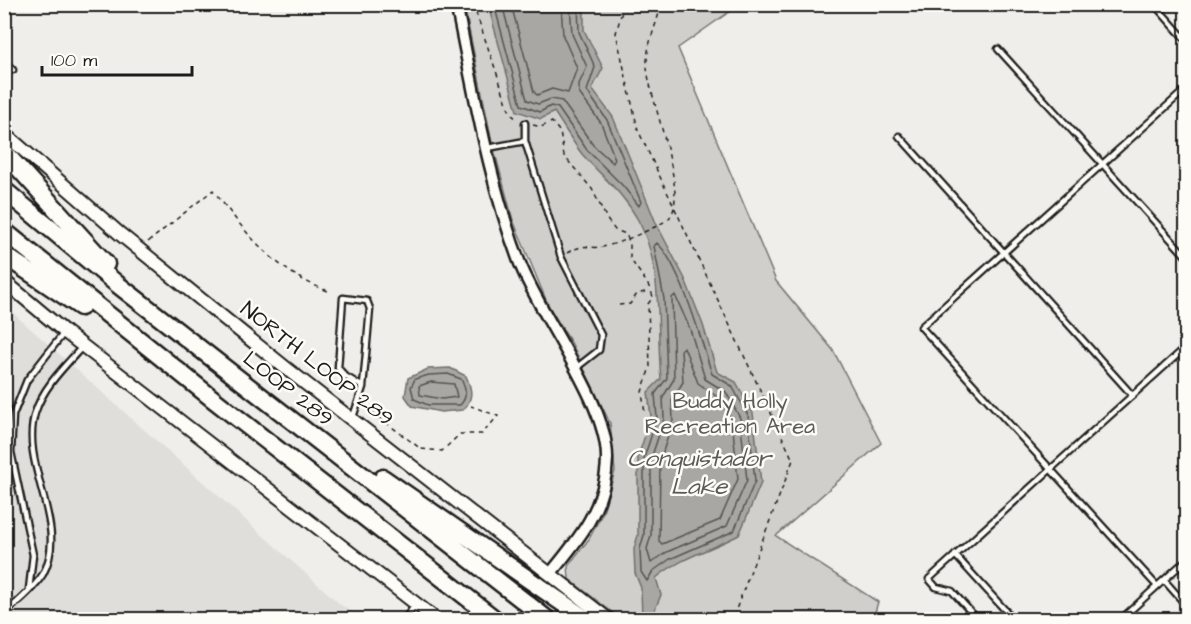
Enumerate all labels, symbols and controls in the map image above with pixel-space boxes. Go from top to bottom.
scale bar [42,39,192,77]
text: 100 m [51,48,97,73]
street label: NORTH LOOP 289 [235,296,399,432]
street label: LOOP 289 [238,346,338,432]
park label: Buddy Holly Recreation Area [645,386,815,442]
water label: Conquistador Lake [627,442,774,504]

